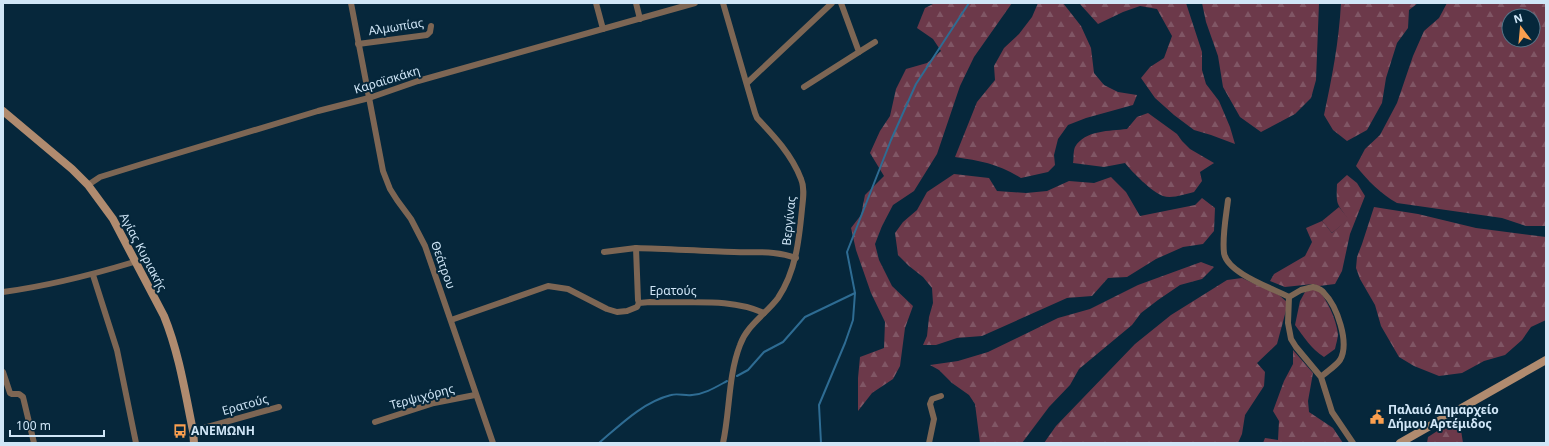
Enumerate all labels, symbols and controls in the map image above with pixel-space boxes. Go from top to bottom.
north arrow [1501,8,1541,48]
text: N [1512,9,1524,26]
street label: Αλμωπίας [367,14,425,39]
street label: Καραϊσκάκη [352,61,422,98]
street label: Βεργίνας [777,195,800,247]
street label: Αγίας Κυριακής [116,210,171,294]
street label: Θεάτρου [427,239,460,291]
street label: Ερατούς [649,282,697,299]
street label: Τερψιχόρης [388,380,456,413]
street label: Ερατούς [220,390,270,419]
place label: Παλαιό Δημαρχείο Δήμου Αρτέμιδος [1388,401,1499,432]
public building icon: Παλαιό Δημαρχείο Δήμου Αρτέμιδος [1369,409,1385,425]
scale bar [10,412,104,438]
text: 100 m [16,417,51,434]
place label: ΑΝΕΜΩΝΗ [191,422,255,439]
bus stop icon: ΑΝΕΜΩΝΗ [172,423,188,439]

